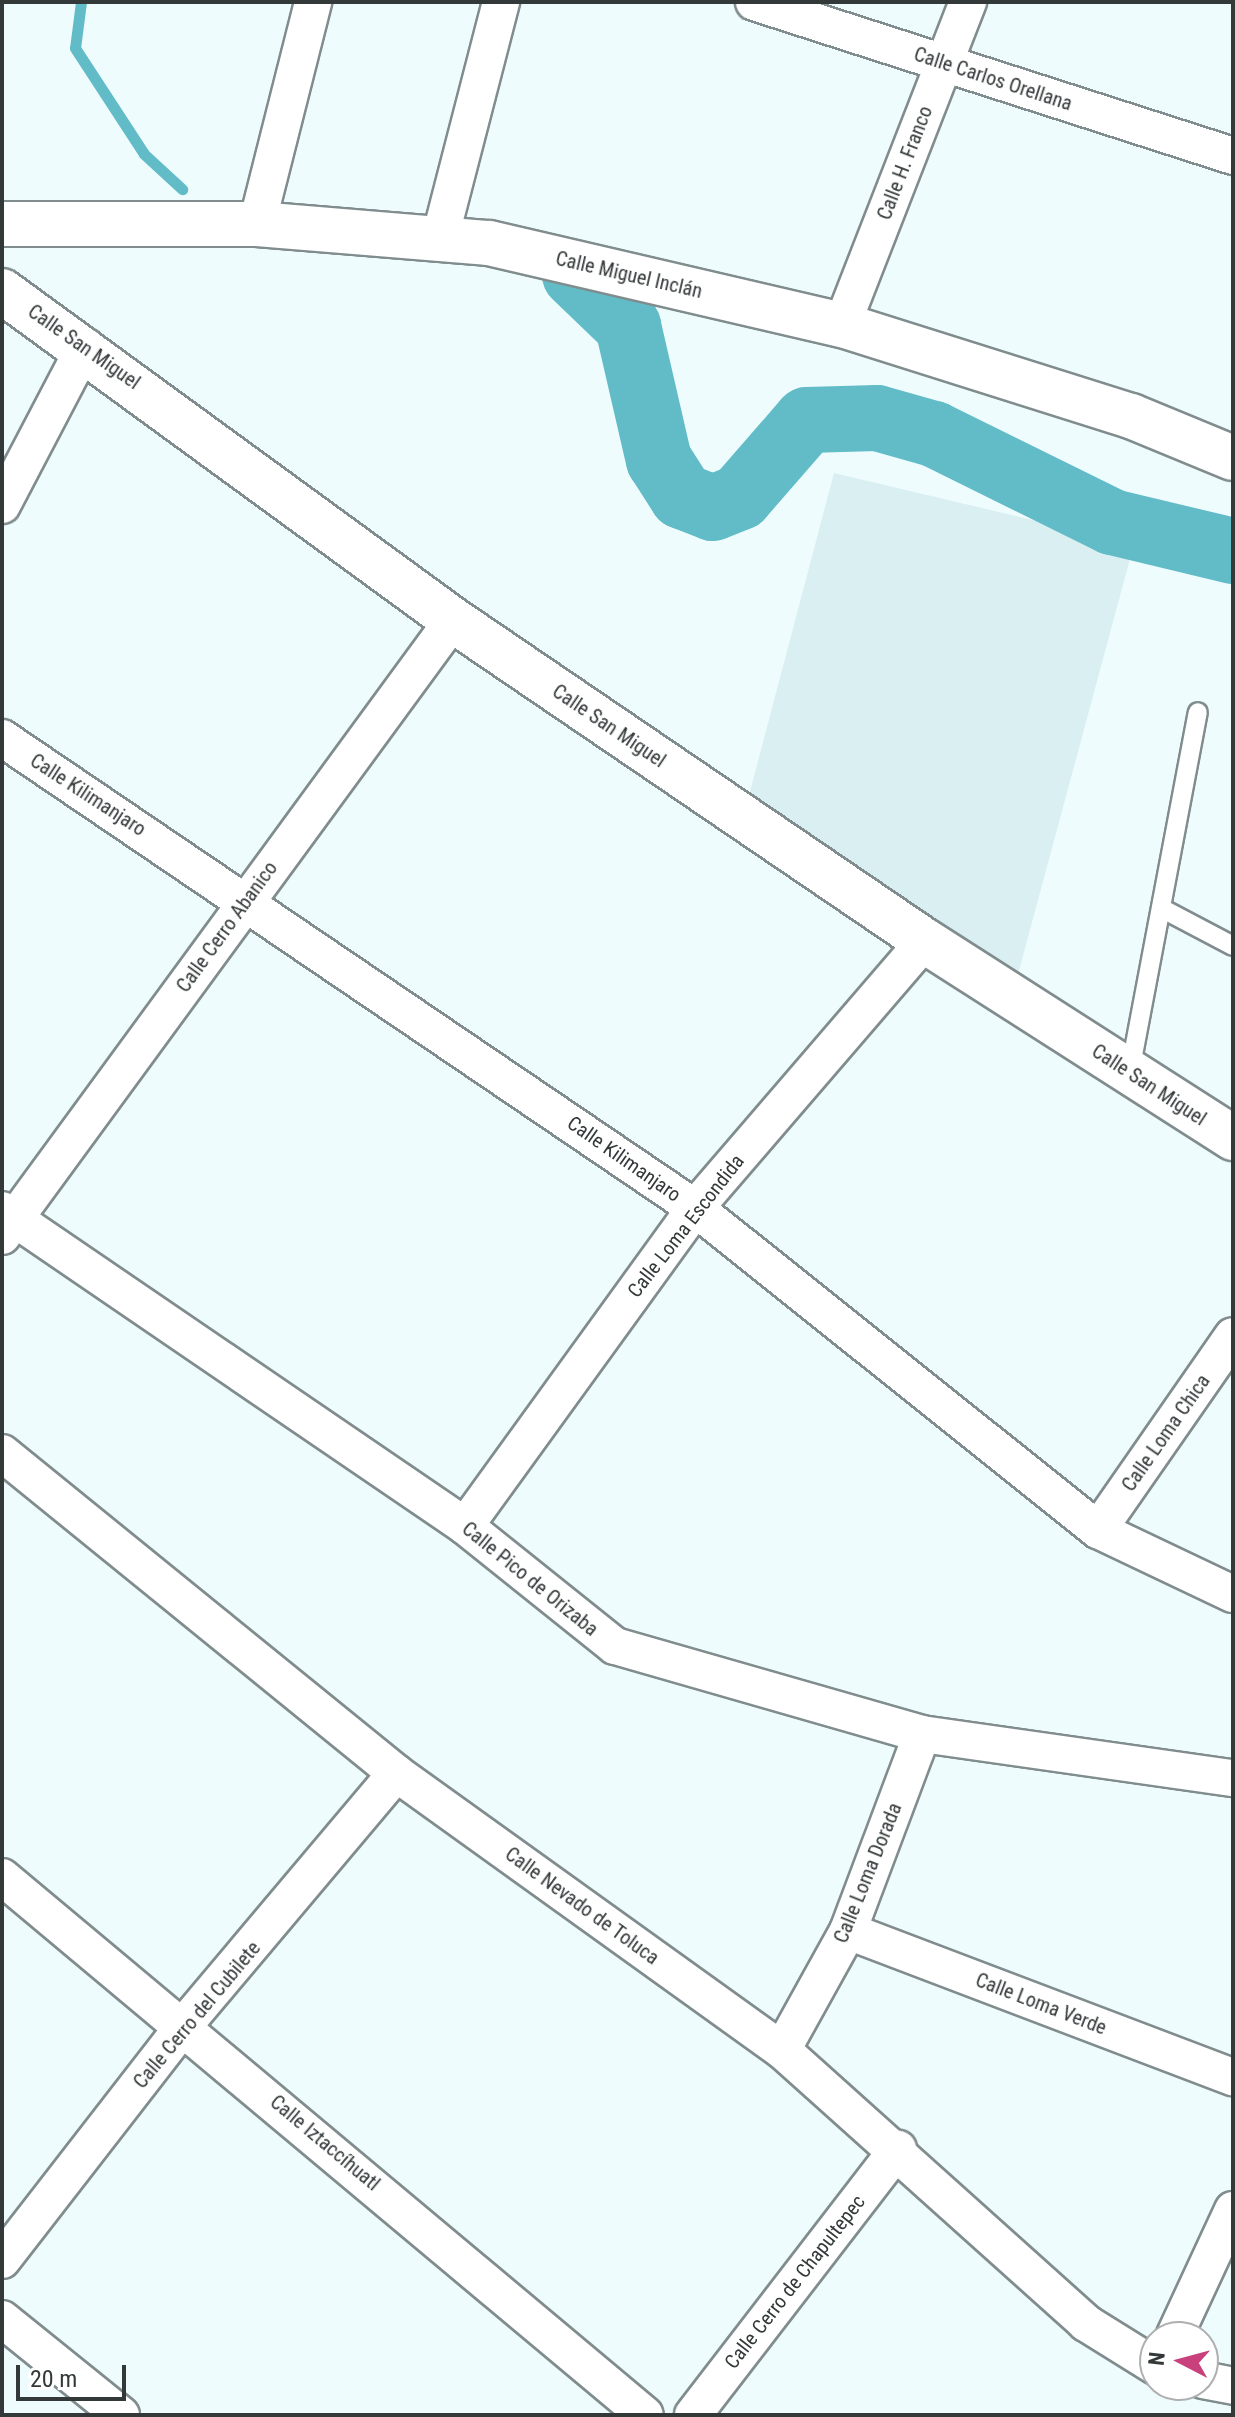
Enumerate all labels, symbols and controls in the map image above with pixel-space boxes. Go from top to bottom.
street label: Calle Carlos Orellana [911,42,1075,116]
street label: Calle H. Franco [872,103,938,223]
street label: Calle Miguel Inclán [553,246,705,304]
street label: Calle San Miguel [23,299,145,395]
street label: Calle San Miguel [548,679,670,773]
street label: Calle Kilimanjaro [26,749,150,841]
street label: Calle Cerro Abanico [171,857,283,997]
street label: Calle San Miguel [1087,1039,1211,1131]
street label: Calle Kilimanjaro [563,1111,685,1207]
street label: Calle Loma Escondida [623,1150,749,1302]
street label: Calle Loma Chica [1117,1370,1215,1496]
street label: Calle Pico de Orizaba [457,1517,603,1641]
street label: Calle Loma Dorada [829,1799,907,1947]
street label: Calle Nevado de Toluca [500,1842,664,1970]
street label: Calle Cerro del Cubilete [128,1937,266,2093]
street label: Calle Loma Verde [972,1968,1110,2040]
street label: Calle Iztaccíhuatl [265,2090,385,2196]
street label: Calle Cerro de Chapultepec [720,2190,870,2374]
north arrow [1139,2321,1219,2401]
scale bar [20,2349,130,2399]
text: N [1143,2351,1170,2367]
text: 20 m [30,2365,77,2393]

